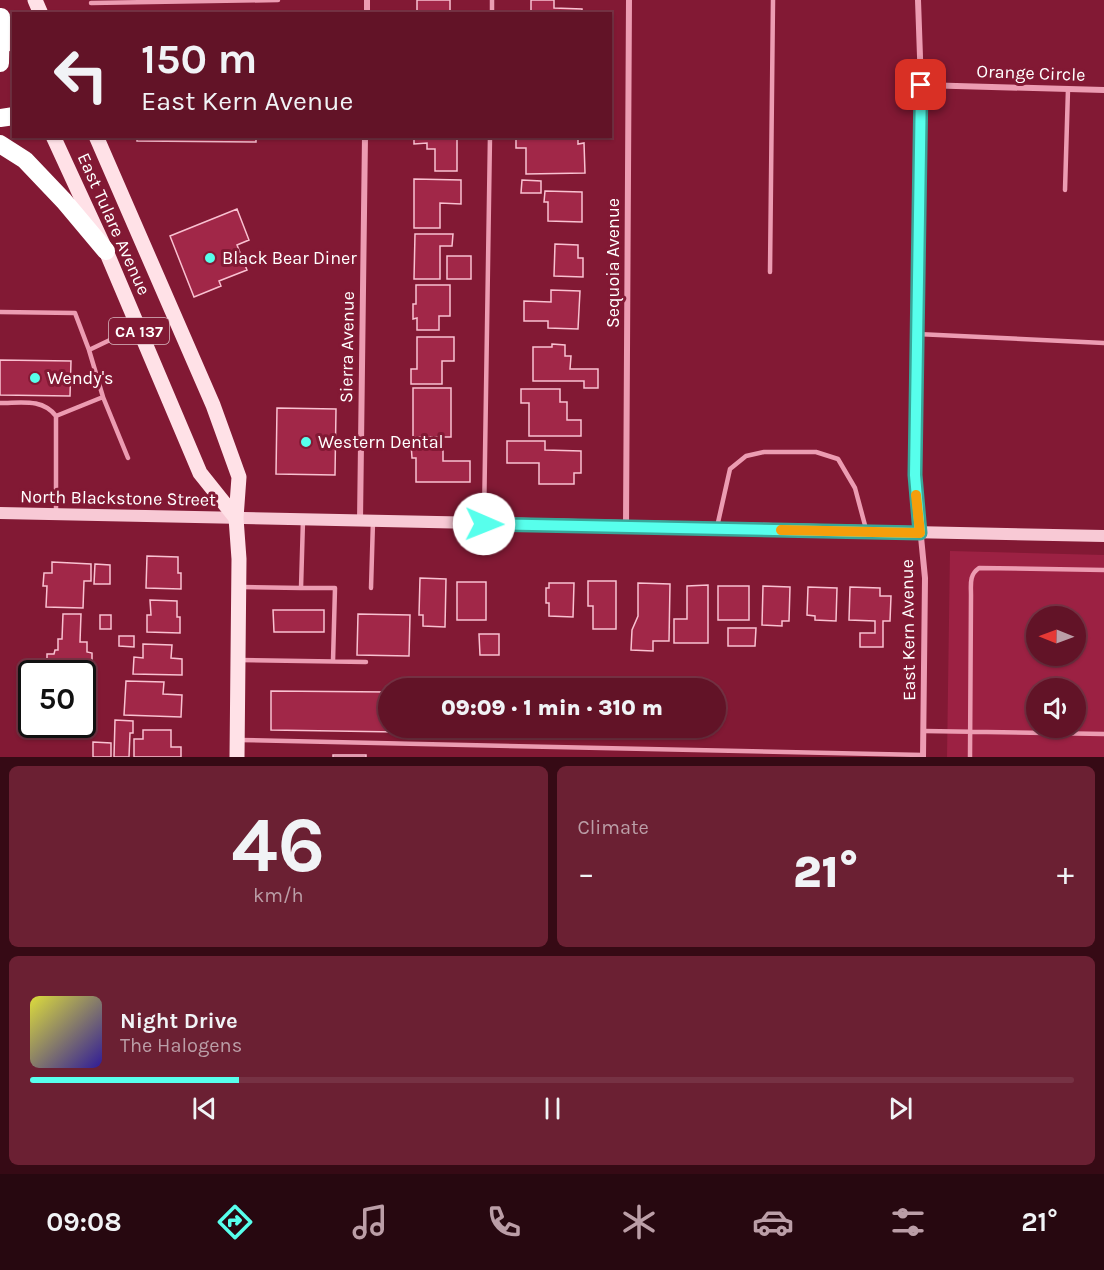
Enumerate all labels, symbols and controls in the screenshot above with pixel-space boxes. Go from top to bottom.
text: 150 m [141,34,257,84]
icon: left [42,36,120,114]
pin [895,59,946,110]
street label: Orange Circle [976,60,1086,86]
icon: arrive [904,68,937,101]
text: East Kern Avenue [141,85,353,117]
street label: East Tulare Avenue [73,149,155,299]
street label: Sequoia Avenue [602,198,624,328]
place label: Black Bear Diner [222,247,357,269]
marker: Black Bear Diner [203,251,217,265]
street label: Sierra Avenue [335,291,359,403]
road number: CA 137 [109,318,169,344]
place label: Wendy's [47,367,114,389]
marker: Wendy's [28,371,42,385]
place label: Western Dental [318,431,444,453]
marker: Western Dental [299,435,313,449]
street label: North Blackstone Street [20,485,216,511]
position arrow [452,492,516,556]
street label: East Kern Avenue [896,559,920,701]
north arrow [1026,606,1086,666]
map controls [1026,606,1086,738]
speed limit sign: 50 [18,660,96,738]
button: sound [1026,678,1086,738]
text: 09:09 · 1 min · 310 m [441,695,663,721]
text: 46 [231,799,325,891]
text: Climate [578,816,649,839]
text: 21° [793,846,858,898]
text: − [578,854,595,892]
text: + [1057,854,1074,892]
text: km/h [253,884,304,907]
text: Night Drive [120,1008,238,1034]
text: The Halogens [120,1034,242,1057]
icon: previous [188,1092,221,1125]
icon: pause [536,1092,569,1125]
icon: next [884,1092,917,1125]
icon: directions [214,1201,256,1243]
icon: music [349,1201,391,1243]
icon: phone [483,1201,525,1243]
icon: climate [618,1201,660,1243]
icon: car [752,1201,794,1243]
icon: filters [887,1201,929,1243]
text: 09:08 [46,1206,122,1238]
text: 21° [1021,1206,1058,1238]

